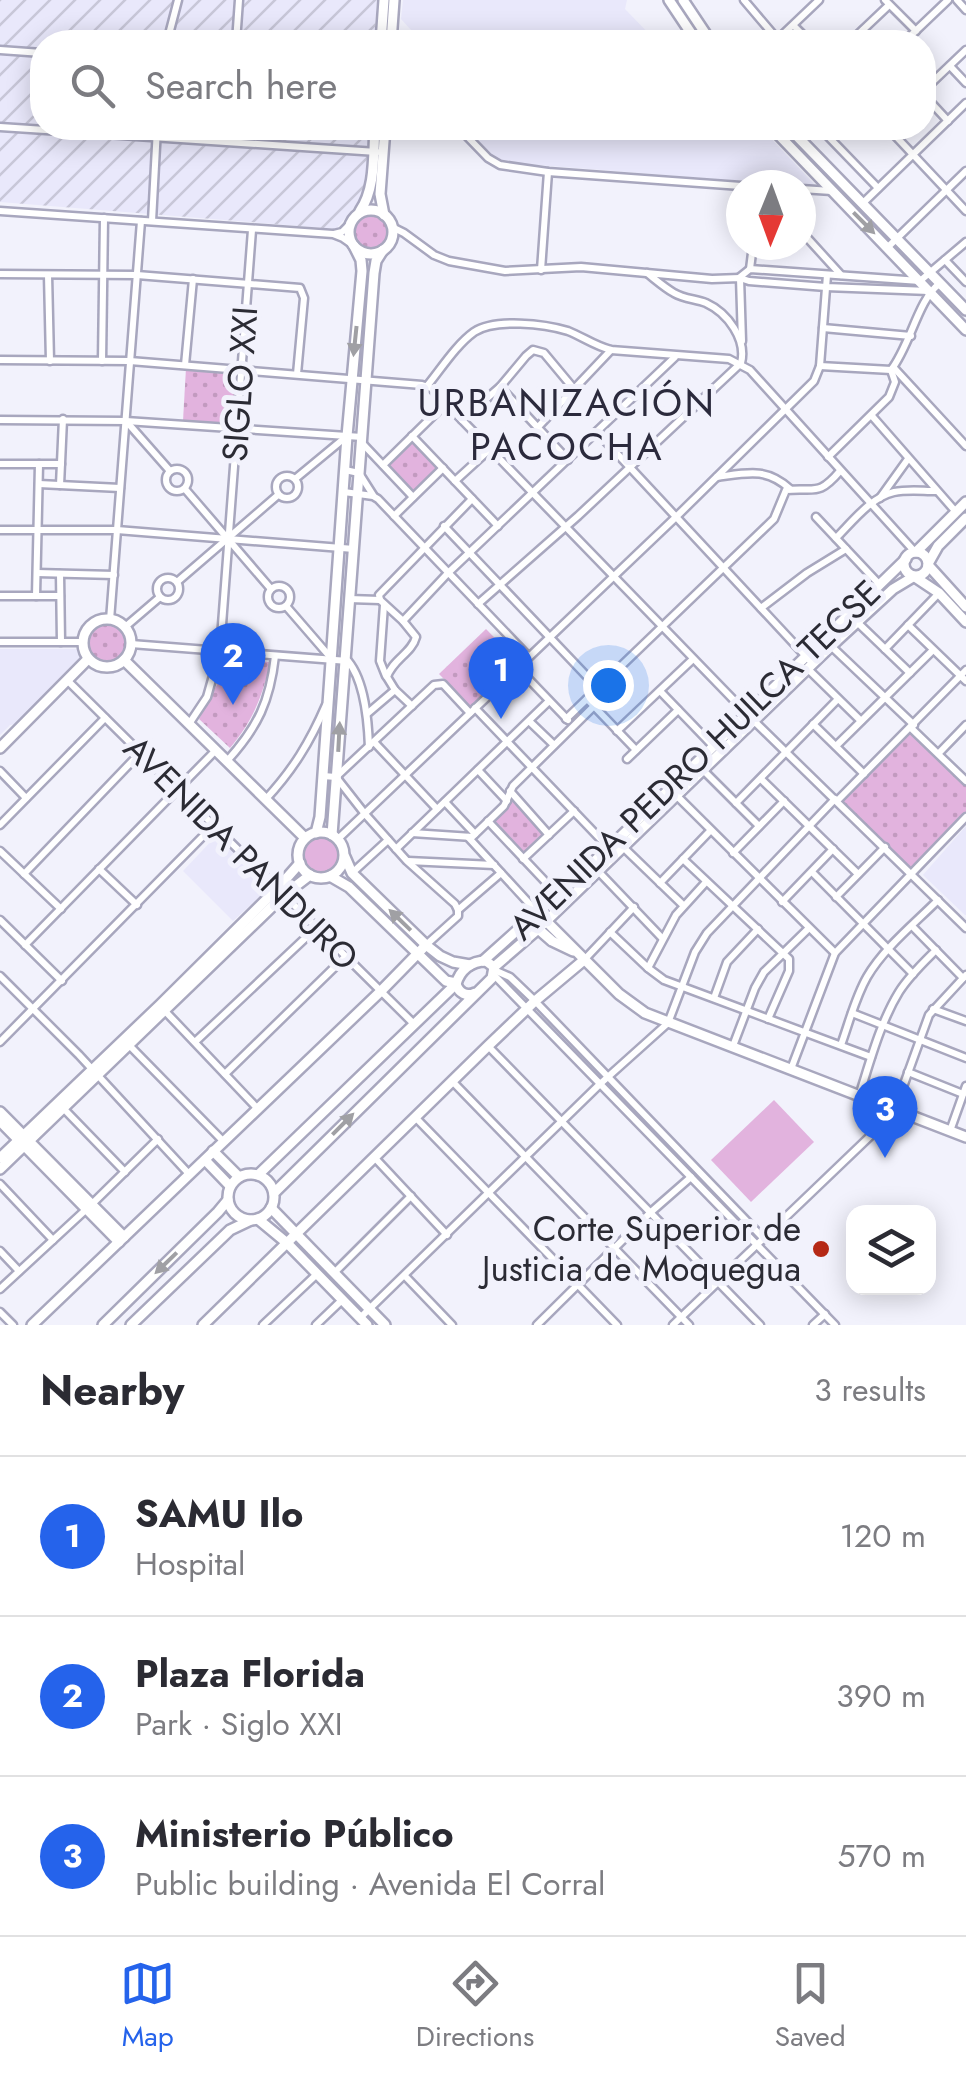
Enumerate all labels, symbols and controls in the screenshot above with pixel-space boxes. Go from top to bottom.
search box [30,30,936,140]
icon: search [65,58,120,113]
text: Search here [145,58,337,113]
north arrow [726,170,816,260]
one-way arrow [852,210,876,234]
street label: SIGLO XXI [210,305,270,463]
one-way arrow [347,326,363,357]
district label: URBANIZACIÓN PACOCHA [417,375,717,474]
street label: AVENIDA PEDRO HUILCA TECSE [498,569,892,951]
pin: 2 [200,622,266,705]
pin: 1 [468,636,534,719]
your location [583,660,634,711]
one-way arrow [331,721,347,753]
street label: AVENIDA PANDURO [112,724,370,982]
one-way arrow [389,909,413,932]
pin: 3 [852,1076,918,1158]
one-way arrow [331,1113,355,1136]
place label: Corte Superior de Justicia de Moquegua [478,1204,801,1294]
map controls [846,1205,936,1295]
button: layers [846,1205,936,1295]
marker: Corte Superior de Justicia de Moquegua [810,1238,832,1260]
one-way arrow [155,1251,179,1274]
text: Nearby [40,1360,184,1421]
text: 3 results [814,1367,926,1413]
text: SAMU Ilo [135,1486,303,1541]
text: 1 [64,1513,81,1559]
text: 120 m [840,1513,926,1559]
text: Hospital [135,1541,245,1587]
text: Plaza Florida [135,1646,365,1701]
text: 2 [62,1673,83,1719]
text: 390 m [836,1673,926,1719]
text: Park · Siglo XXI [135,1701,343,1747]
text: Ministerio Público [135,1806,454,1861]
text: 3 [63,1833,82,1879]
text: 570 m [837,1833,926,1879]
text: Public building · Avenida El Corral [135,1861,605,1907]
tab: Map [120,1956,175,2057]
tab: Directions [416,1956,534,2057]
tab: Saved [775,1956,846,2057]

